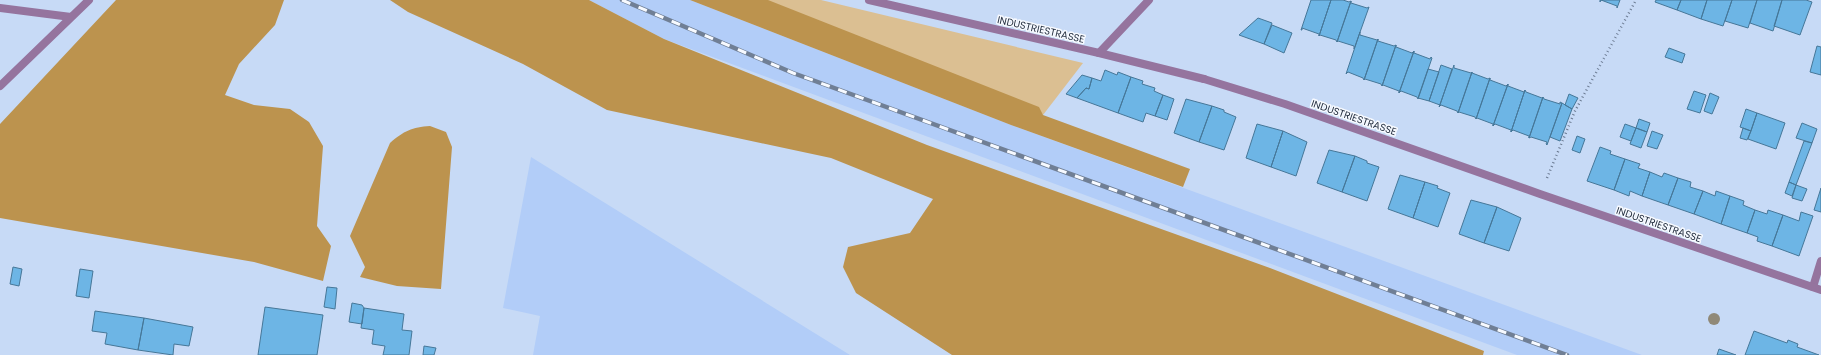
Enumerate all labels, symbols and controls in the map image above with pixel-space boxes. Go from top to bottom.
street label: INDUSTRIESTRASSE [996,12,1086,47]
street label: INDUSTRIESTRASSE [1309,96,1398,139]
street label: INDUSTRIESTRASSE [1614,203,1703,246]

